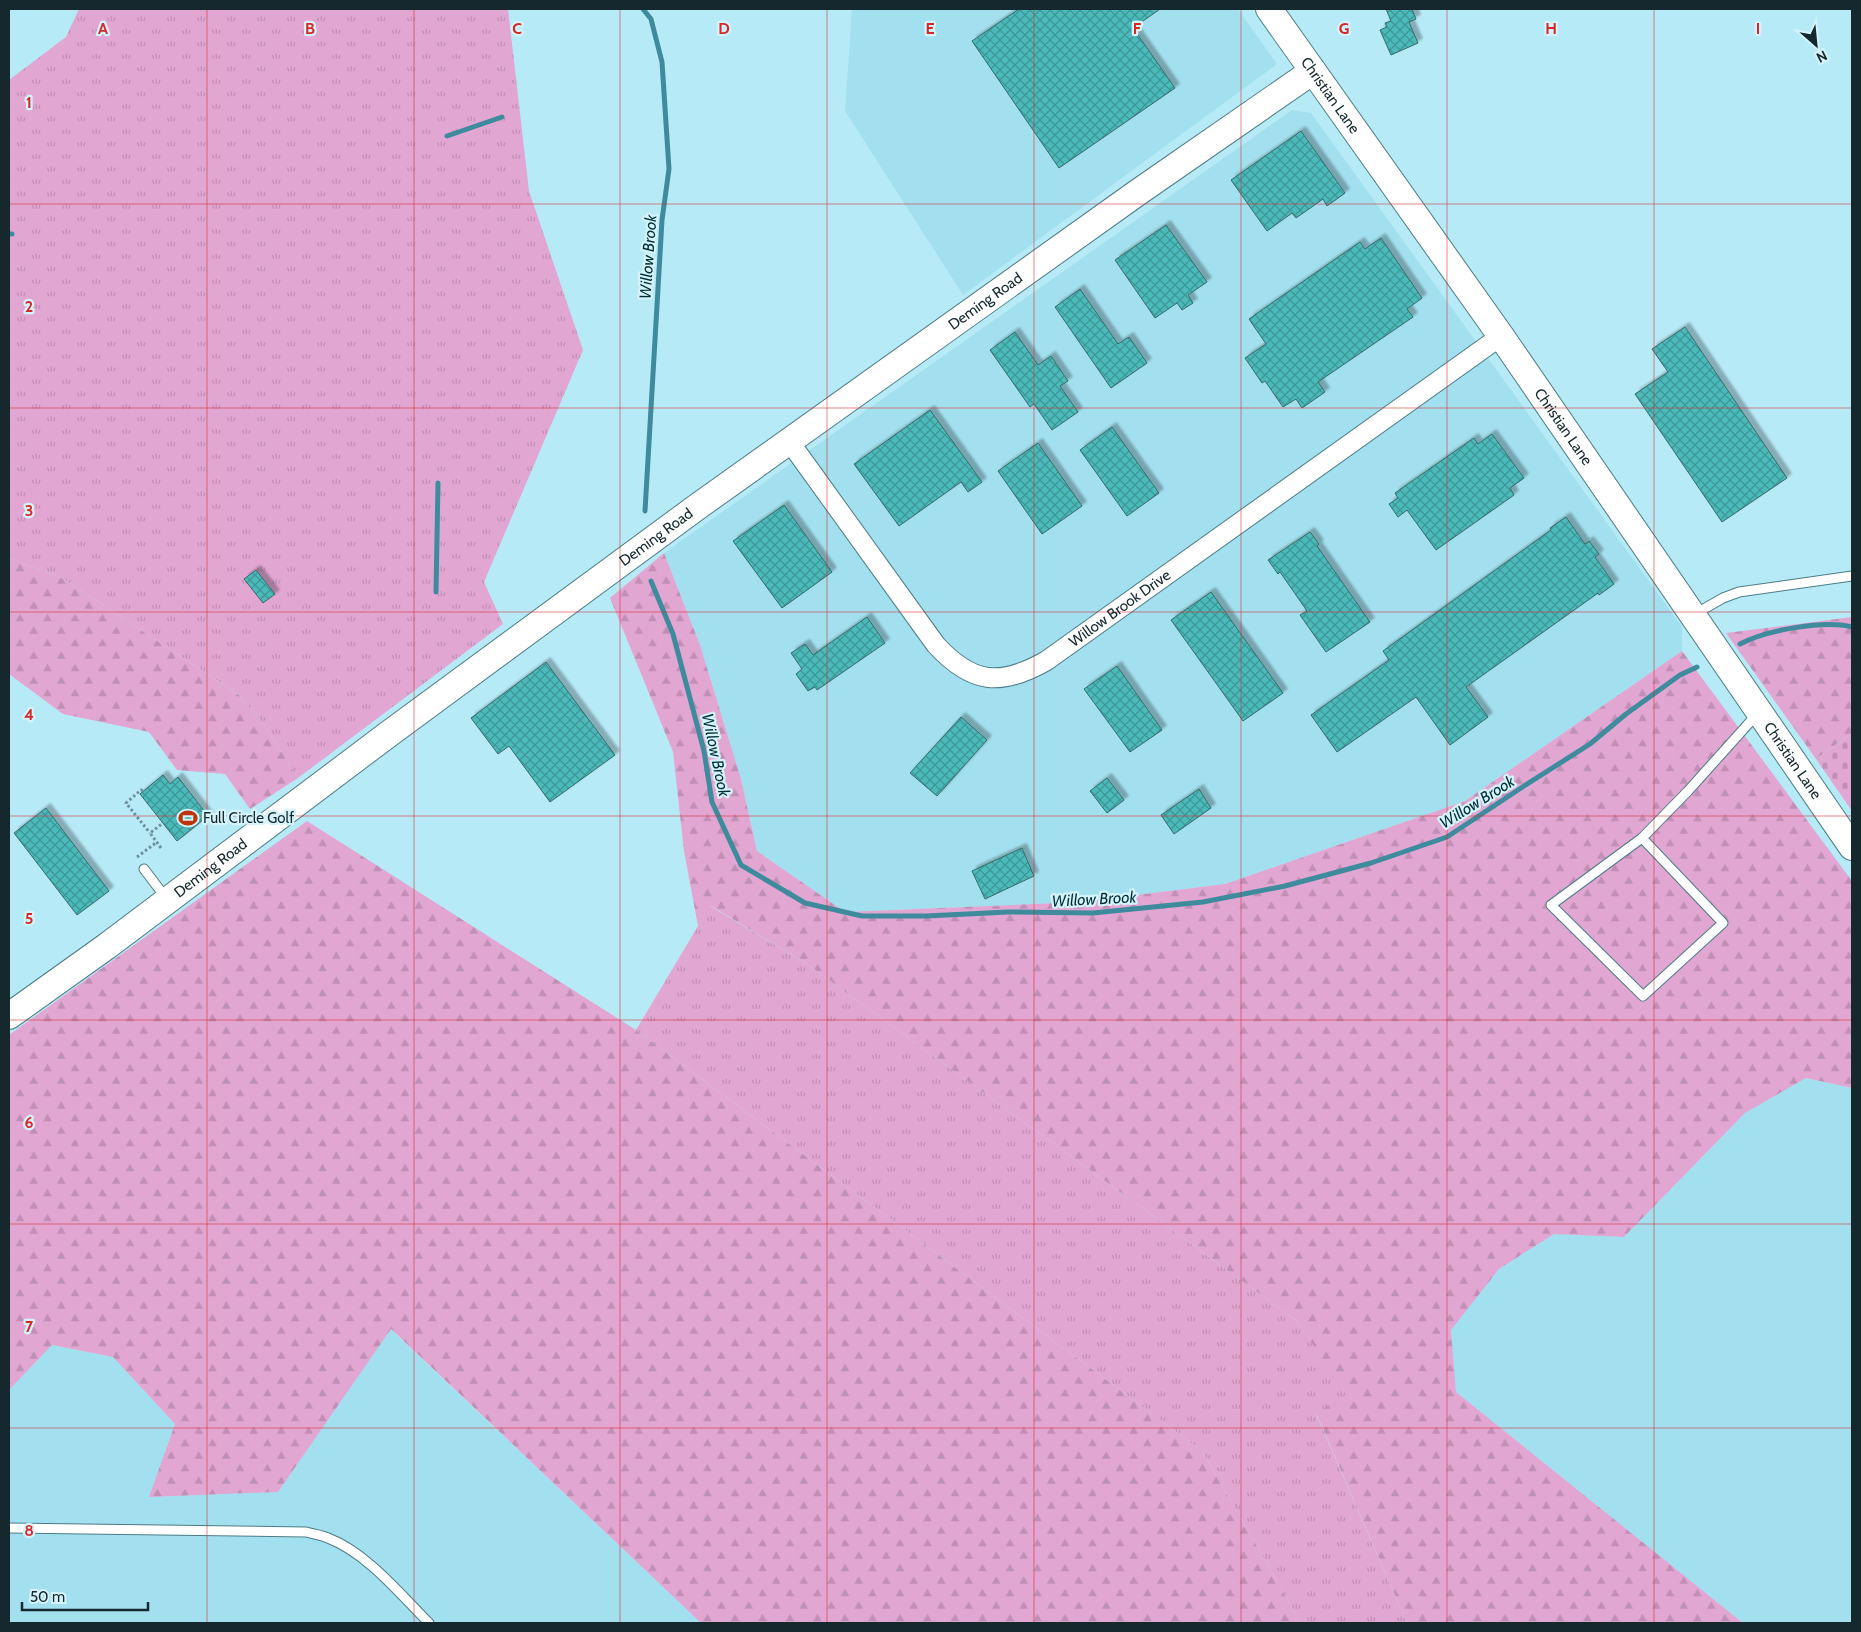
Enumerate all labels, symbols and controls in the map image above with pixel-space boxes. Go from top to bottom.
text: A [98,19,108,38]
text: B [305,19,315,38]
text: C [512,19,522,38]
text: D [718,19,730,38]
text: E [925,19,935,38]
text: F [1133,19,1142,38]
text: G [1339,19,1349,38]
text: H [1545,19,1557,38]
text: I [1756,19,1760,38]
north arrow [1791,20,1841,70]
text: N [1813,46,1830,67]
street label: Christian Lane [1297,54,1364,137]
text: 1 [26,93,32,112]
water label: Willow Brook [636,213,661,300]
street label: Deming Road [945,269,1026,334]
text: 2 [25,297,33,316]
street label: Christian Lane [1531,385,1596,469]
text: 3 [25,501,33,520]
street label: Deming Road [616,504,696,570]
street label: Willow Brook Drive [1066,566,1174,651]
text: 4 [24,705,34,724]
water label: Willow Brook [698,712,734,799]
street label: Christian Lane [1760,719,1826,803]
water label: Willow Brook [1436,771,1519,832]
sports icon: Full Circle Golf [177,807,199,829]
place label: Full Circle Golf [203,809,294,827]
street label: Deming Road [170,835,251,901]
water label: Willow Brook [1051,887,1138,911]
text: 5 [25,909,33,928]
text: 6 [25,1113,34,1132]
text: 7 [25,1317,34,1336]
text: 8 [24,1521,34,1540]
scale bar [22,1580,149,1612]
text: 50 m [30,1588,65,1606]

